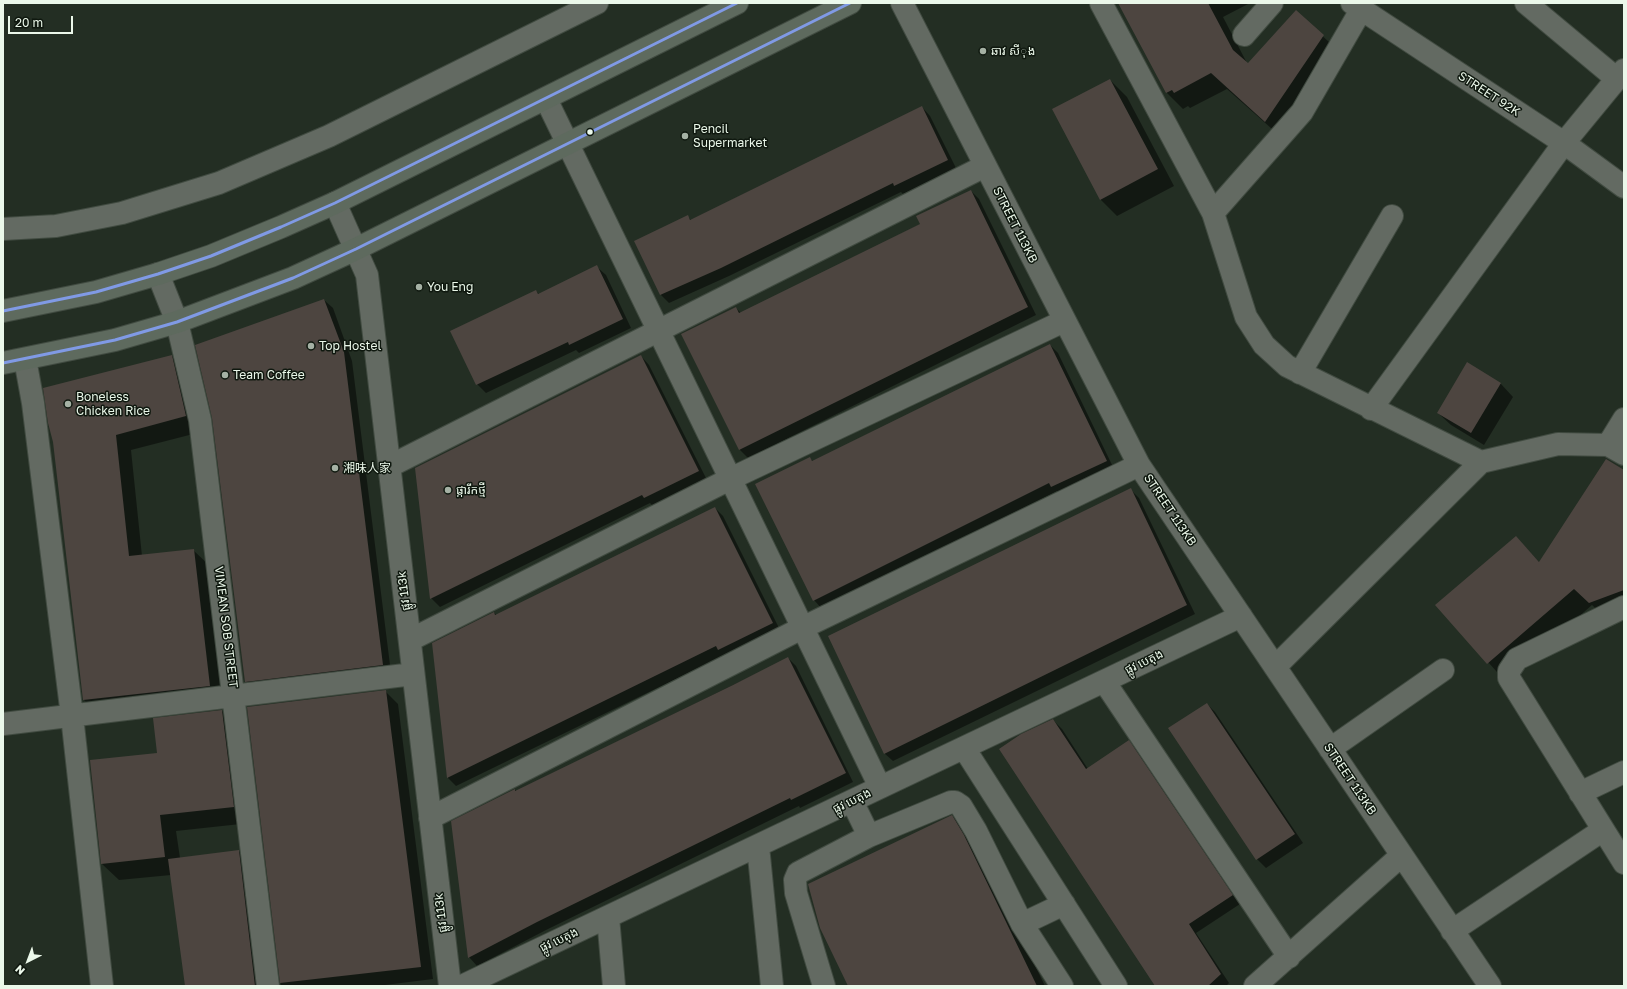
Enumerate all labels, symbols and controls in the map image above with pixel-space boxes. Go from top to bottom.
scale bar [10,8,75,34]
text: 20 m [15,15,43,30]
place label: ឆាវ សីុង [991,44,1035,58]
marker: ឆាវ សីុង [978,46,988,56]
street label: STREET 92K [1455,69,1523,119]
place label: Pencil Supermarket [693,122,767,150]
unlabelled marker [585,127,595,137]
marker: Pencil Supermarket [680,131,690,141]
street label: STREET 113KB [990,185,1040,265]
place label: You Eng [427,280,473,294]
marker: You Eng [414,282,424,292]
place label: Top Hostel [319,339,381,353]
marker: Top Hostel [306,341,316,351]
place label: Team Coffee [233,368,305,382]
marker: Team Coffee [220,370,230,380]
place label: Boneless Chicken Rice [76,390,150,418]
marker: Boneless Chicken Rice [63,399,73,409]
place label: 湘味人家 [343,461,391,475]
marker: 湘味人家 [330,463,340,473]
street label: STREET 113KB [1141,471,1199,549]
place label: ផ្ការីកថ្មី [456,483,486,497]
marker: ផ្ការីកថ្មី [443,485,453,495]
street label: VIMEAN SOB STREET [211,565,241,689]
street label: ផ្លូវ 113k [394,570,414,612]
street label: ផ្លូវ បេតុង [1122,647,1166,677]
street label: STREET 113KB [1321,740,1379,818]
street label: ផ្លូវ បេតុង [830,786,874,816]
street label: ផ្លូវ 113k [431,892,451,934]
street label: ផ្លូវ បេតុង [537,925,581,955]
north arrow [8,941,48,981]
text: N [12,963,27,978]

